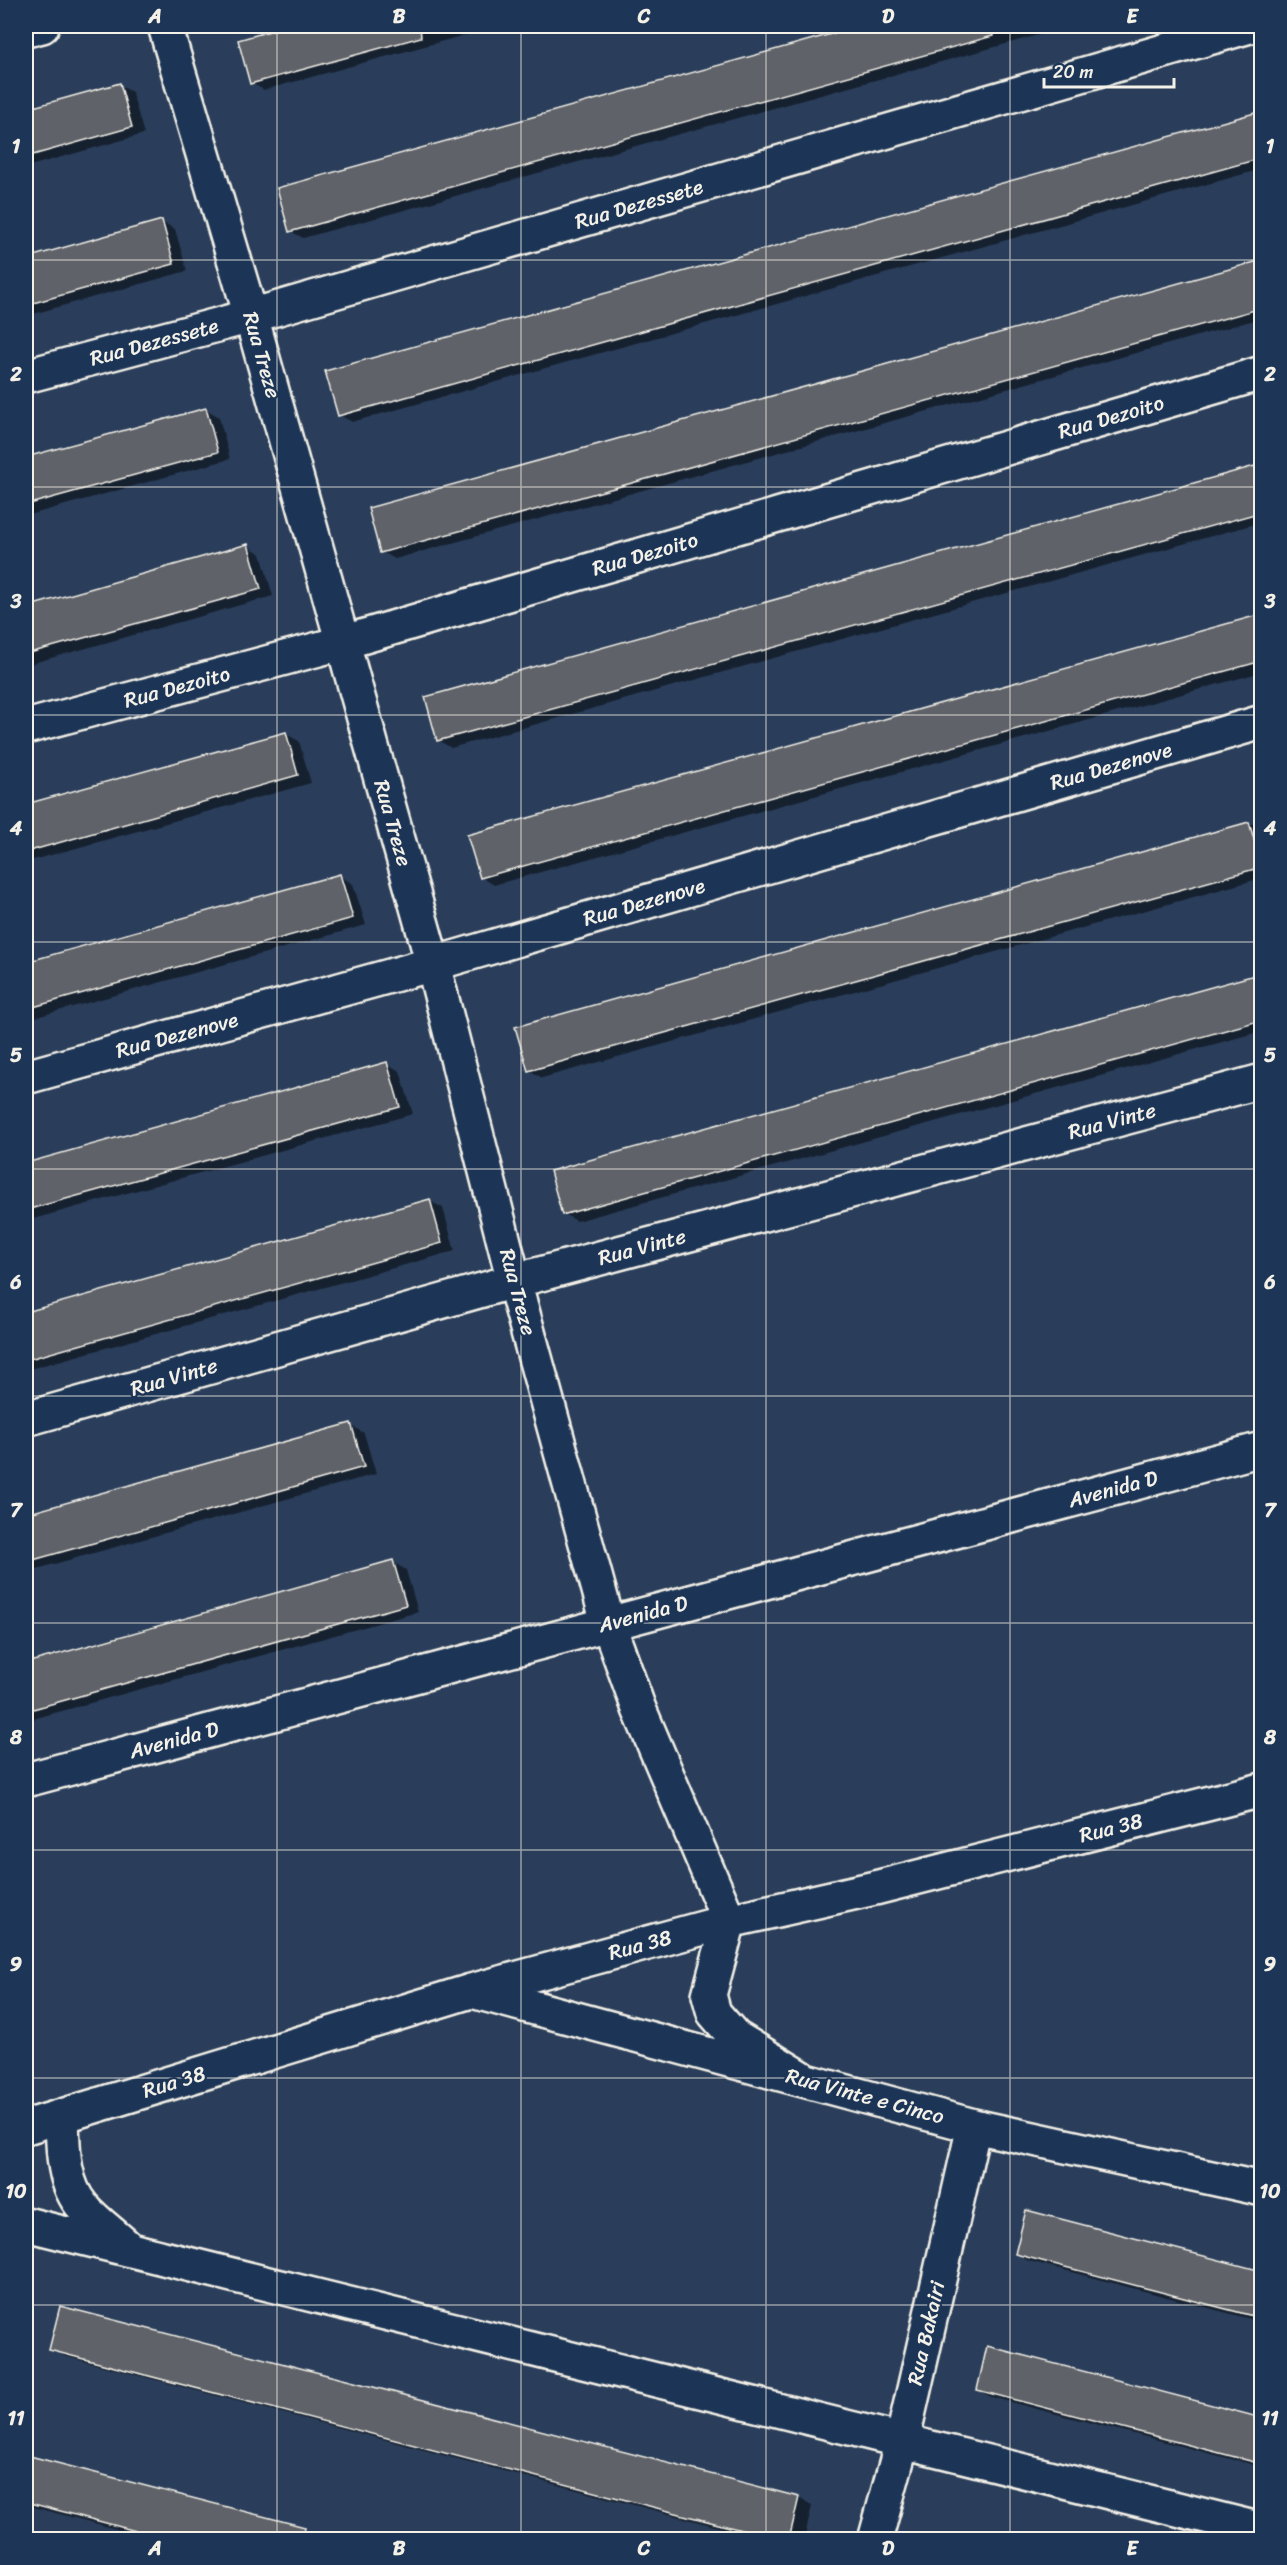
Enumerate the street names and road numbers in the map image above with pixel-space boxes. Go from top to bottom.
street label: Rua Dezessete [570,168,708,240]
street label: Rua Dezessete [85,307,223,377]
street label: Rua Treze [232,307,293,403]
street label: Rua Dezoito [1054,384,1168,450]
street label: Rua Dezoito [588,521,702,587]
street label: Rua Dezoito [120,655,234,719]
street label: Rua Dezenove [1046,730,1176,802]
street label: Rua Treze [363,775,424,871]
street label: Rua Dezenove [579,866,709,938]
street label: Rua Dezenove [112,1000,242,1070]
street label: Rua Vinte [1064,1091,1160,1151]
street label: Rua Vinte [594,1217,690,1277]
street label: Rua Treze [488,1244,548,1340]
street label: Rua Vinte [126,1346,222,1408]
street label: Avenida D [1063,1459,1162,1519]
street label: Avenida D [593,1584,692,1644]
street label: Avenida D [124,1710,223,1770]
street label: Rua 38 [1075,1802,1147,1854]
street label: Rua 38 [604,1918,676,1972]
street label: Rua 38 [138,2054,211,2110]
street label: Rua Vinte e Cinco [782,2057,949,2135]
street label: Rua Bakairi [896,2276,957,2389]

